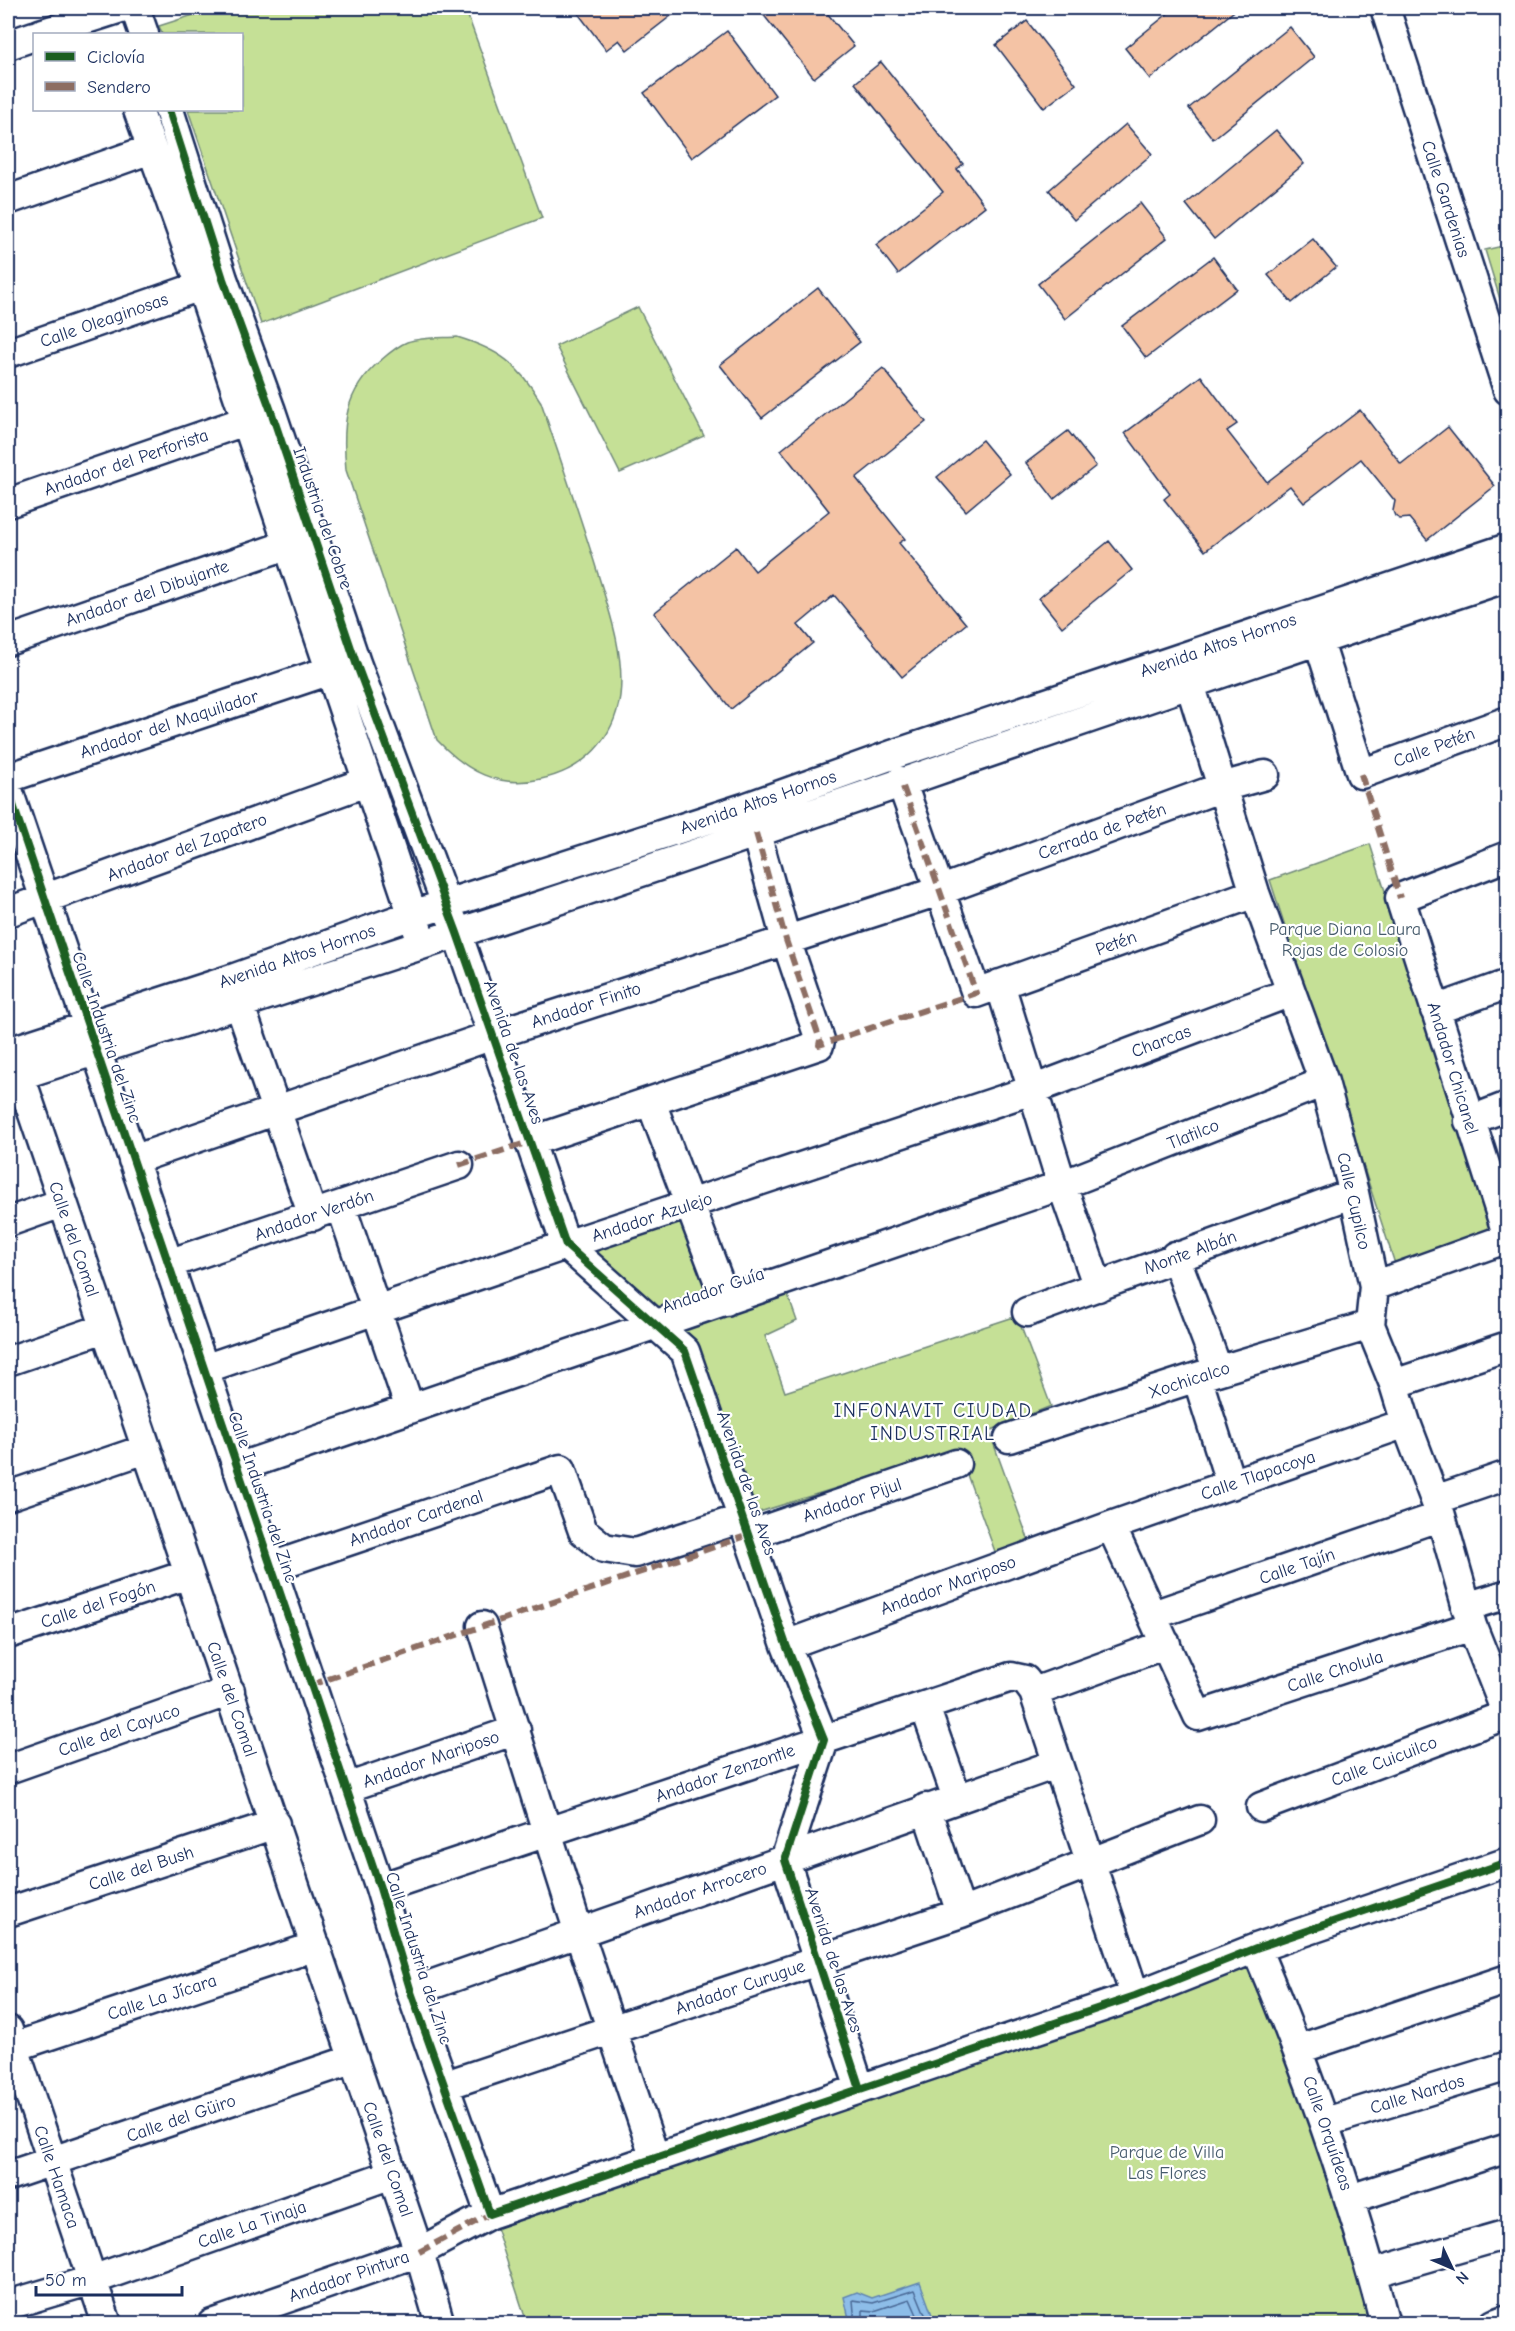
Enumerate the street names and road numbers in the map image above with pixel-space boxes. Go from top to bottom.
street label: Calle Gardenias [1417,138,1474,260]
street label: Calle Oleaginosas [37,289,171,352]
street label: Andador del Perforista [41,424,211,500]
street label: Industria del Cobre [288,444,357,592]
street label: Andador del Dibujante [63,556,232,631]
street label: Avenida Altos Hornos [1137,609,1299,682]
street label: Andador del Maquilador [77,685,262,763]
street label: Calle Petén [1391,723,1478,772]
street label: Avenida Altos Hornos [677,766,839,839]
street label: Cerrada de Petén [1035,799,1169,864]
street label: Andador del Zapatero [104,809,270,886]
street label: Avenida Altos Hornos [216,920,378,993]
street label: Petén [1093,926,1139,961]
street label: Calle Industria del Zinc [67,949,146,1126]
street label: Avenida de las Aves [479,977,548,1127]
street label: Andador Finito [529,978,644,1033]
street label: Andador Chicanel [1422,1000,1483,1137]
street label: Charcas [1128,1021,1194,1062]
street label: Tlatilco [1164,1115,1222,1154]
street label: Calle Cupilco [1332,1150,1375,1252]
street label: Calle del Comal [44,1179,103,1300]
street label: Andador Verdón [252,1185,377,1246]
street label: Andador Azulejo [589,1188,715,1247]
street label: Monte Albán [1141,1226,1240,1279]
street label: Andador Guía [659,1263,767,1318]
street label: Xochicalco [1146,1357,1233,1403]
street label: Avenida de las Aves [712,1408,781,1558]
street label: Calle Industria del Zinc [223,1409,302,1586]
street label: Calle Tlapacoya [1198,1446,1318,1505]
street label: Andador Pijul [800,1474,904,1527]
street label: Andador Cardenal [346,1486,486,1551]
street label: Calle Tajín [1257,1544,1338,1589]
street label: Andador Mariposo [877,1551,1019,1620]
street label: Calle del Fogón [38,1576,158,1633]
street label: Calle del Comal [202,1639,261,1760]
street label: Calle Cholula [1284,1646,1386,1697]
street label: Calle del Cayuco [55,1700,183,1761]
street label: Andador Mariposo [360,1726,502,1793]
street label: Calle Cuicuilco [1328,1732,1440,1791]
street label: Andador Zenzontle [653,1740,798,1807]
street label: Calle del Bush [86,1842,196,1895]
street label: Andador Arrocero [631,1858,770,1923]
street label: Calle Industria del Zinc [381,1869,456,2047]
street label: Avenida de las Aves [800,1885,867,2035]
street label: Andador Curugue [673,1955,808,2020]
street label: Calle La Jícara [105,1970,219,2025]
street label: Calle Nardos [1367,2070,1467,2119]
street label: Calle Orquídeas [1298,2073,1357,2193]
street label: Calle del Güiro [124,2090,239,2147]
street label: Calle del Comal [358,2099,417,2220]
street label: Calle Hamaca [29,2123,84,2231]
street label: Calle La Tinaja [195,2196,309,2253]
street label: Andador Pintura [286,2246,412,2307]

